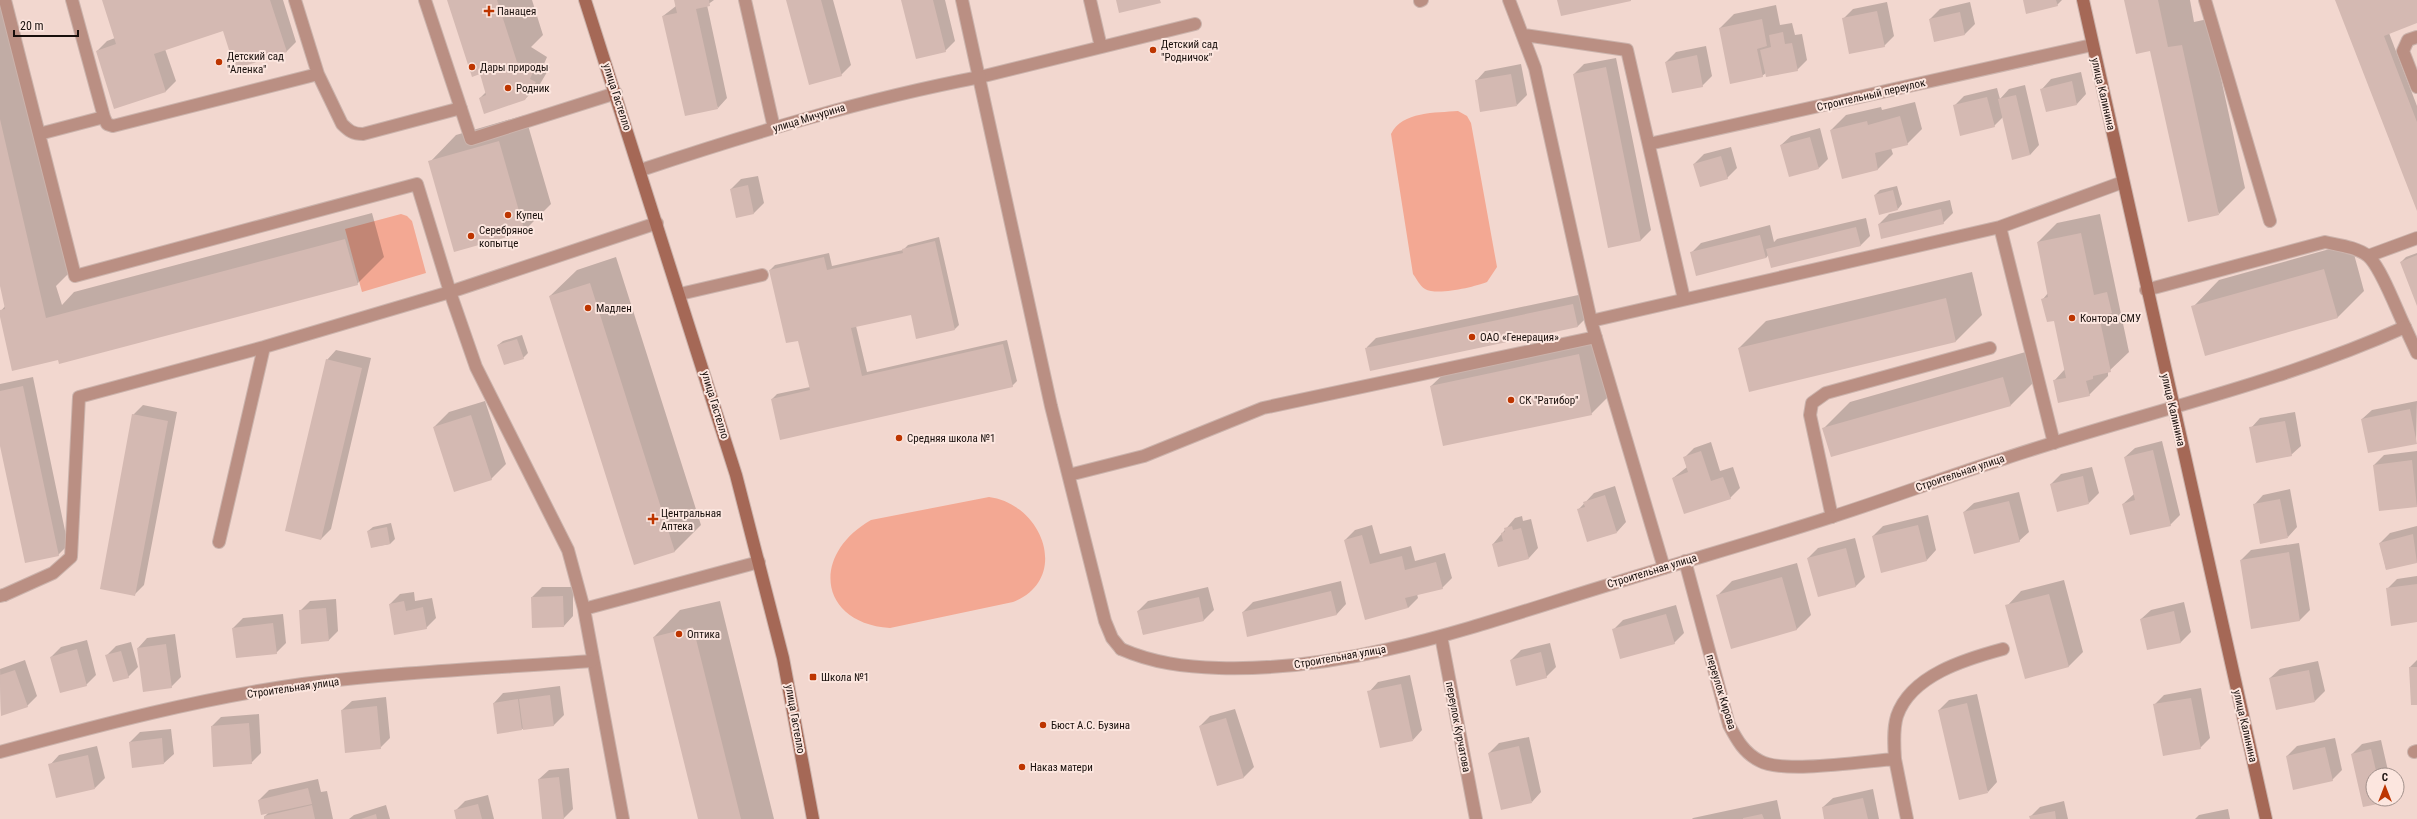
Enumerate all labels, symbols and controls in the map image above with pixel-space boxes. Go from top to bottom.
place label: Панацея [497,5,536,18]
marker: Панацея [484,6,494,16]
scale bar [14,12,78,38]
text: 20 m [20,19,44,33]
place label: Детский сад "Родничок" [1161,38,1218,64]
marker: Детский сад "Родничок" [1148,45,1158,55]
place label: Детский сад "Аленка" [227,50,284,76]
marker: Детский сад "Аленка" [214,57,224,67]
street label: улица Калинина [2088,57,2118,131]
place label: Дары природы [480,61,549,74]
marker: Дары природы [467,62,477,72]
street label: улица Гастелло [600,62,634,133]
street label: Строительный переулок [1815,76,1927,114]
place label: Родник [516,82,550,95]
marker: Родник [503,83,513,93]
street label: улица Мичурина [771,101,847,135]
place label: Купец [516,209,543,222]
marker: Купец [503,210,513,220]
place label: Серебряное копытце [479,224,533,250]
marker: Серебряное копытце [466,231,476,241]
place label: Мадлен [596,302,632,315]
marker: Мадлен [583,303,593,313]
place label: Контора СМУ [2080,312,2141,325]
marker: Контора СМУ [2067,313,2077,323]
place label: ОАО «Генерация» [1480,331,1559,344]
marker: ОАО «Генерация» [1467,332,1477,342]
street label: улица Гастелло [699,370,732,441]
street label: улица Калинина [2158,373,2188,447]
place label: СК "Ратибор" [1519,394,1579,407]
marker: СК "Ратибор" [1506,395,1516,405]
place label: Средняя школа №1 [907,432,995,445]
marker: Средняя школа №1 [894,433,904,443]
street label: Строительная улица [1914,452,2006,494]
place label: Центральная Аптека [661,507,721,533]
marker: Центральная Аптека [648,514,658,524]
street label: Строительная улица [1606,551,1698,591]
place label: Оптика [687,628,720,641]
marker: Оптика [674,629,684,639]
street label: Строительная улица [1293,643,1387,671]
street label: переулок Кирова [1703,653,1739,731]
place label: Школа №1 [821,671,869,684]
marker: Школа №1 [808,672,818,682]
street label: Строительная улица [246,675,340,701]
street label: переулок Курчатова [1443,681,1473,773]
street label: улица Гастелло [783,683,808,755]
street label: улица Калинина [2230,689,2260,763]
place label: Бюст А.С. Бузина [1051,719,1130,732]
marker: Бюст А.С. Бузина [1038,720,1048,730]
place label: Наказ матери [1030,761,1093,774]
marker: Наказ матери [1017,762,1027,772]
north arrow [2365,767,2405,807]
text: С [2382,771,2388,784]

